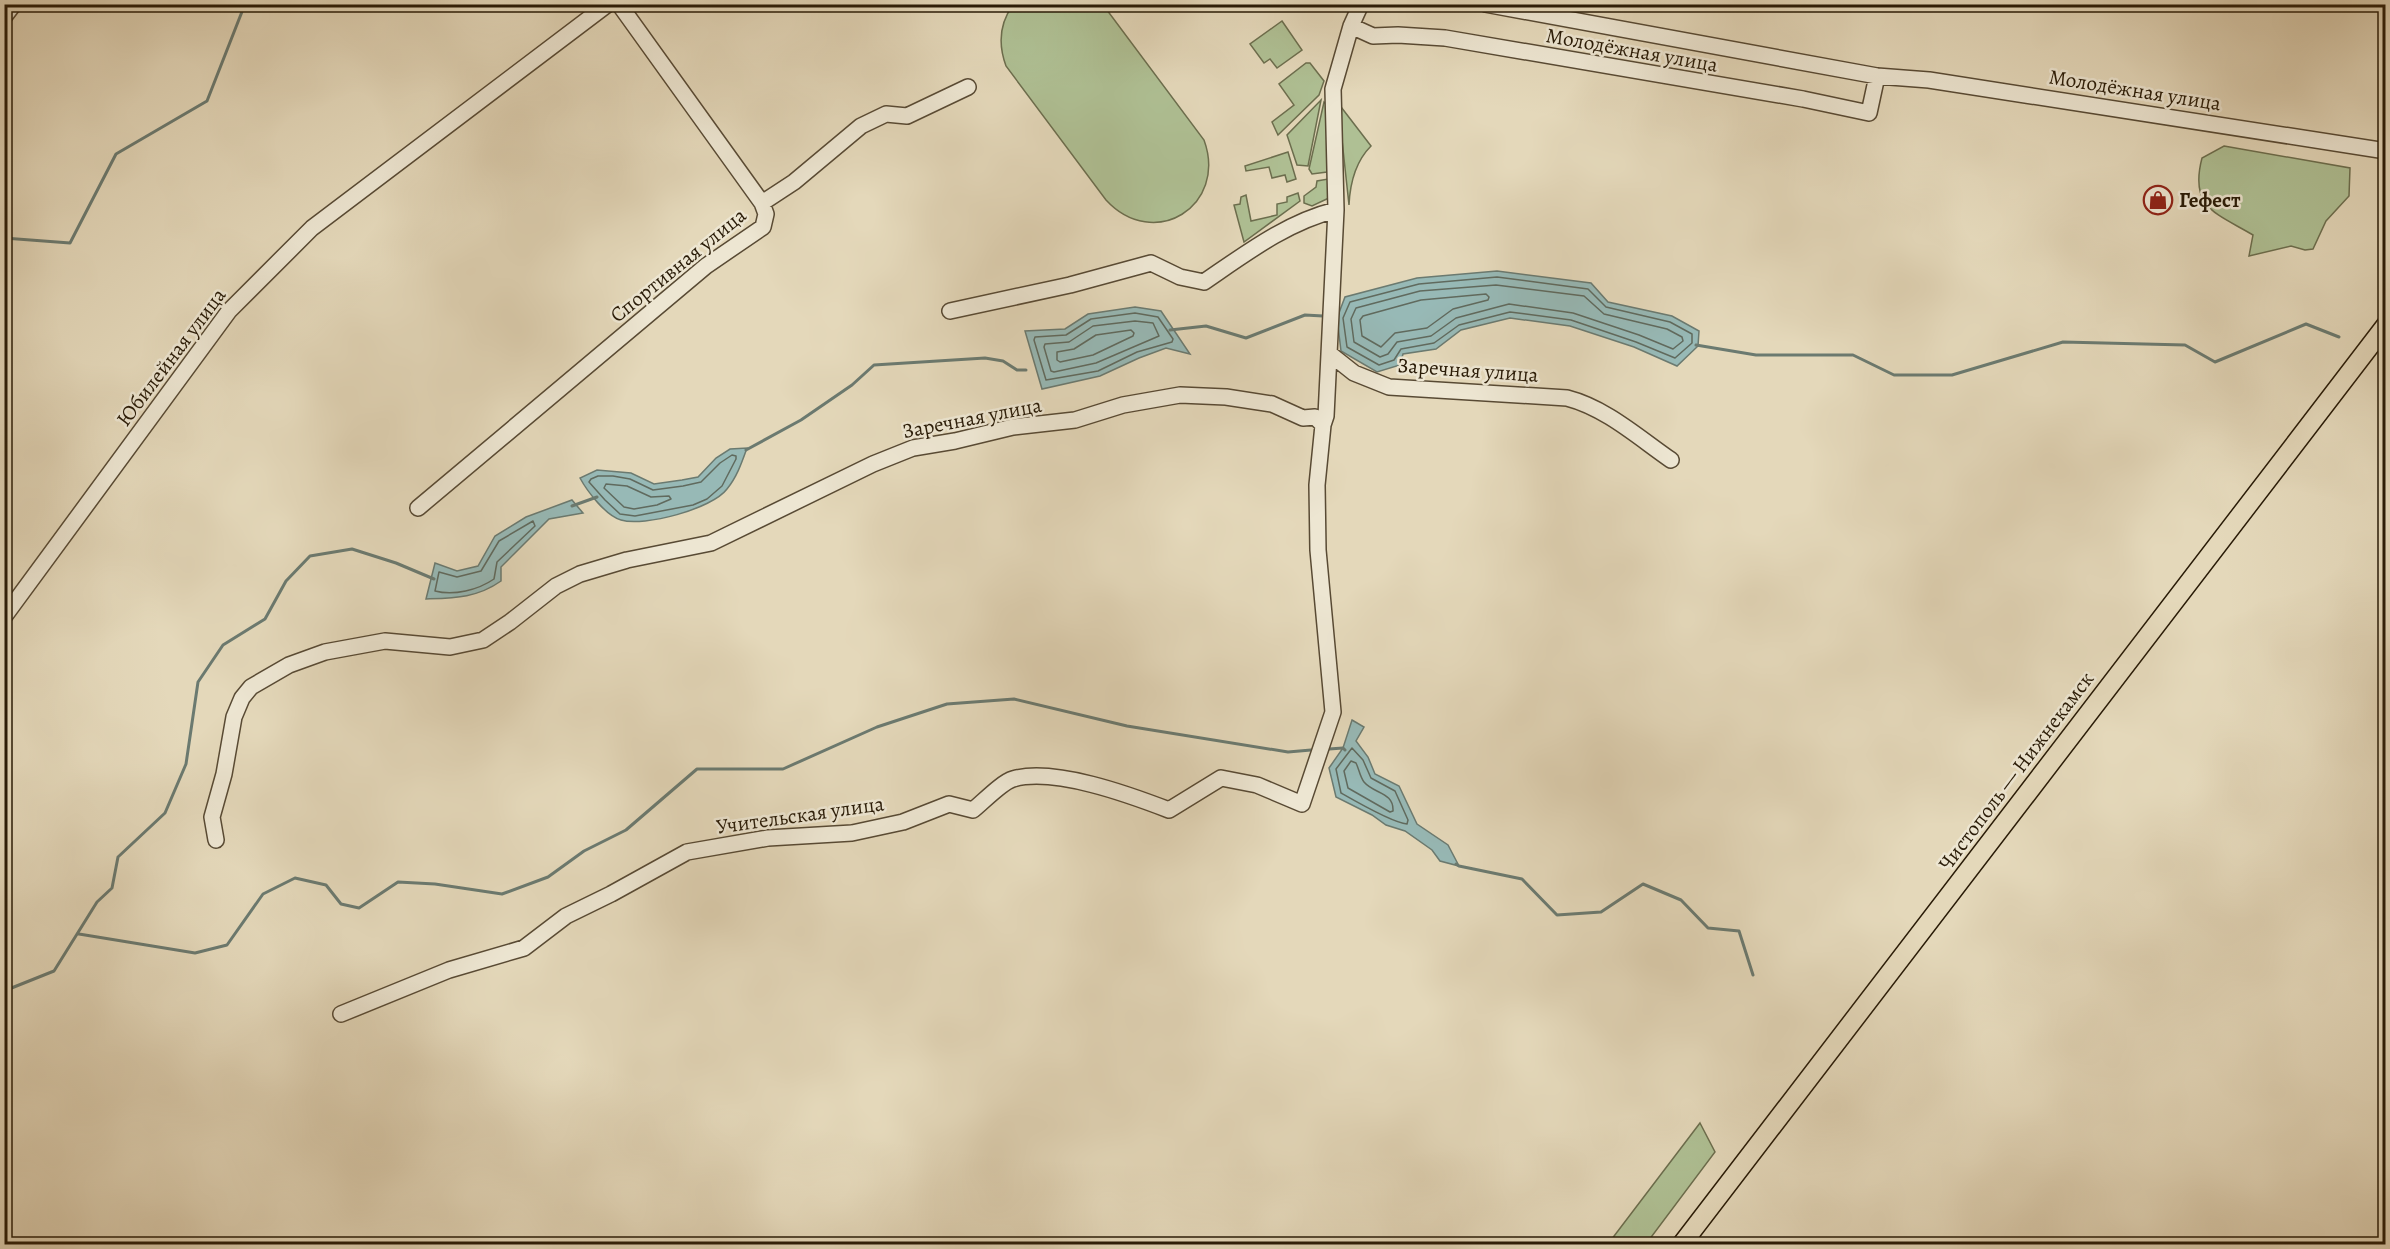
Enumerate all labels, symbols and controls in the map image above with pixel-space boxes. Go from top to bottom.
street label: Молодёжная улица [1544,21,1720,79]
street label: Молодёжная улица [2047,63,2223,117]
shop icon: Гефест [2142,184,2174,216]
place label: Гефест [2179,186,2241,214]
street label: Спортивная улица [604,201,752,329]
street label: Юбилейная улица [110,282,232,432]
street label: Заречная улица [1397,351,1540,389]
street label: Заречная улица [900,391,1044,445]
street label: Чистополь — Нижнекамск [1932,666,2100,876]
street label: Учительская улица [714,789,886,841]

